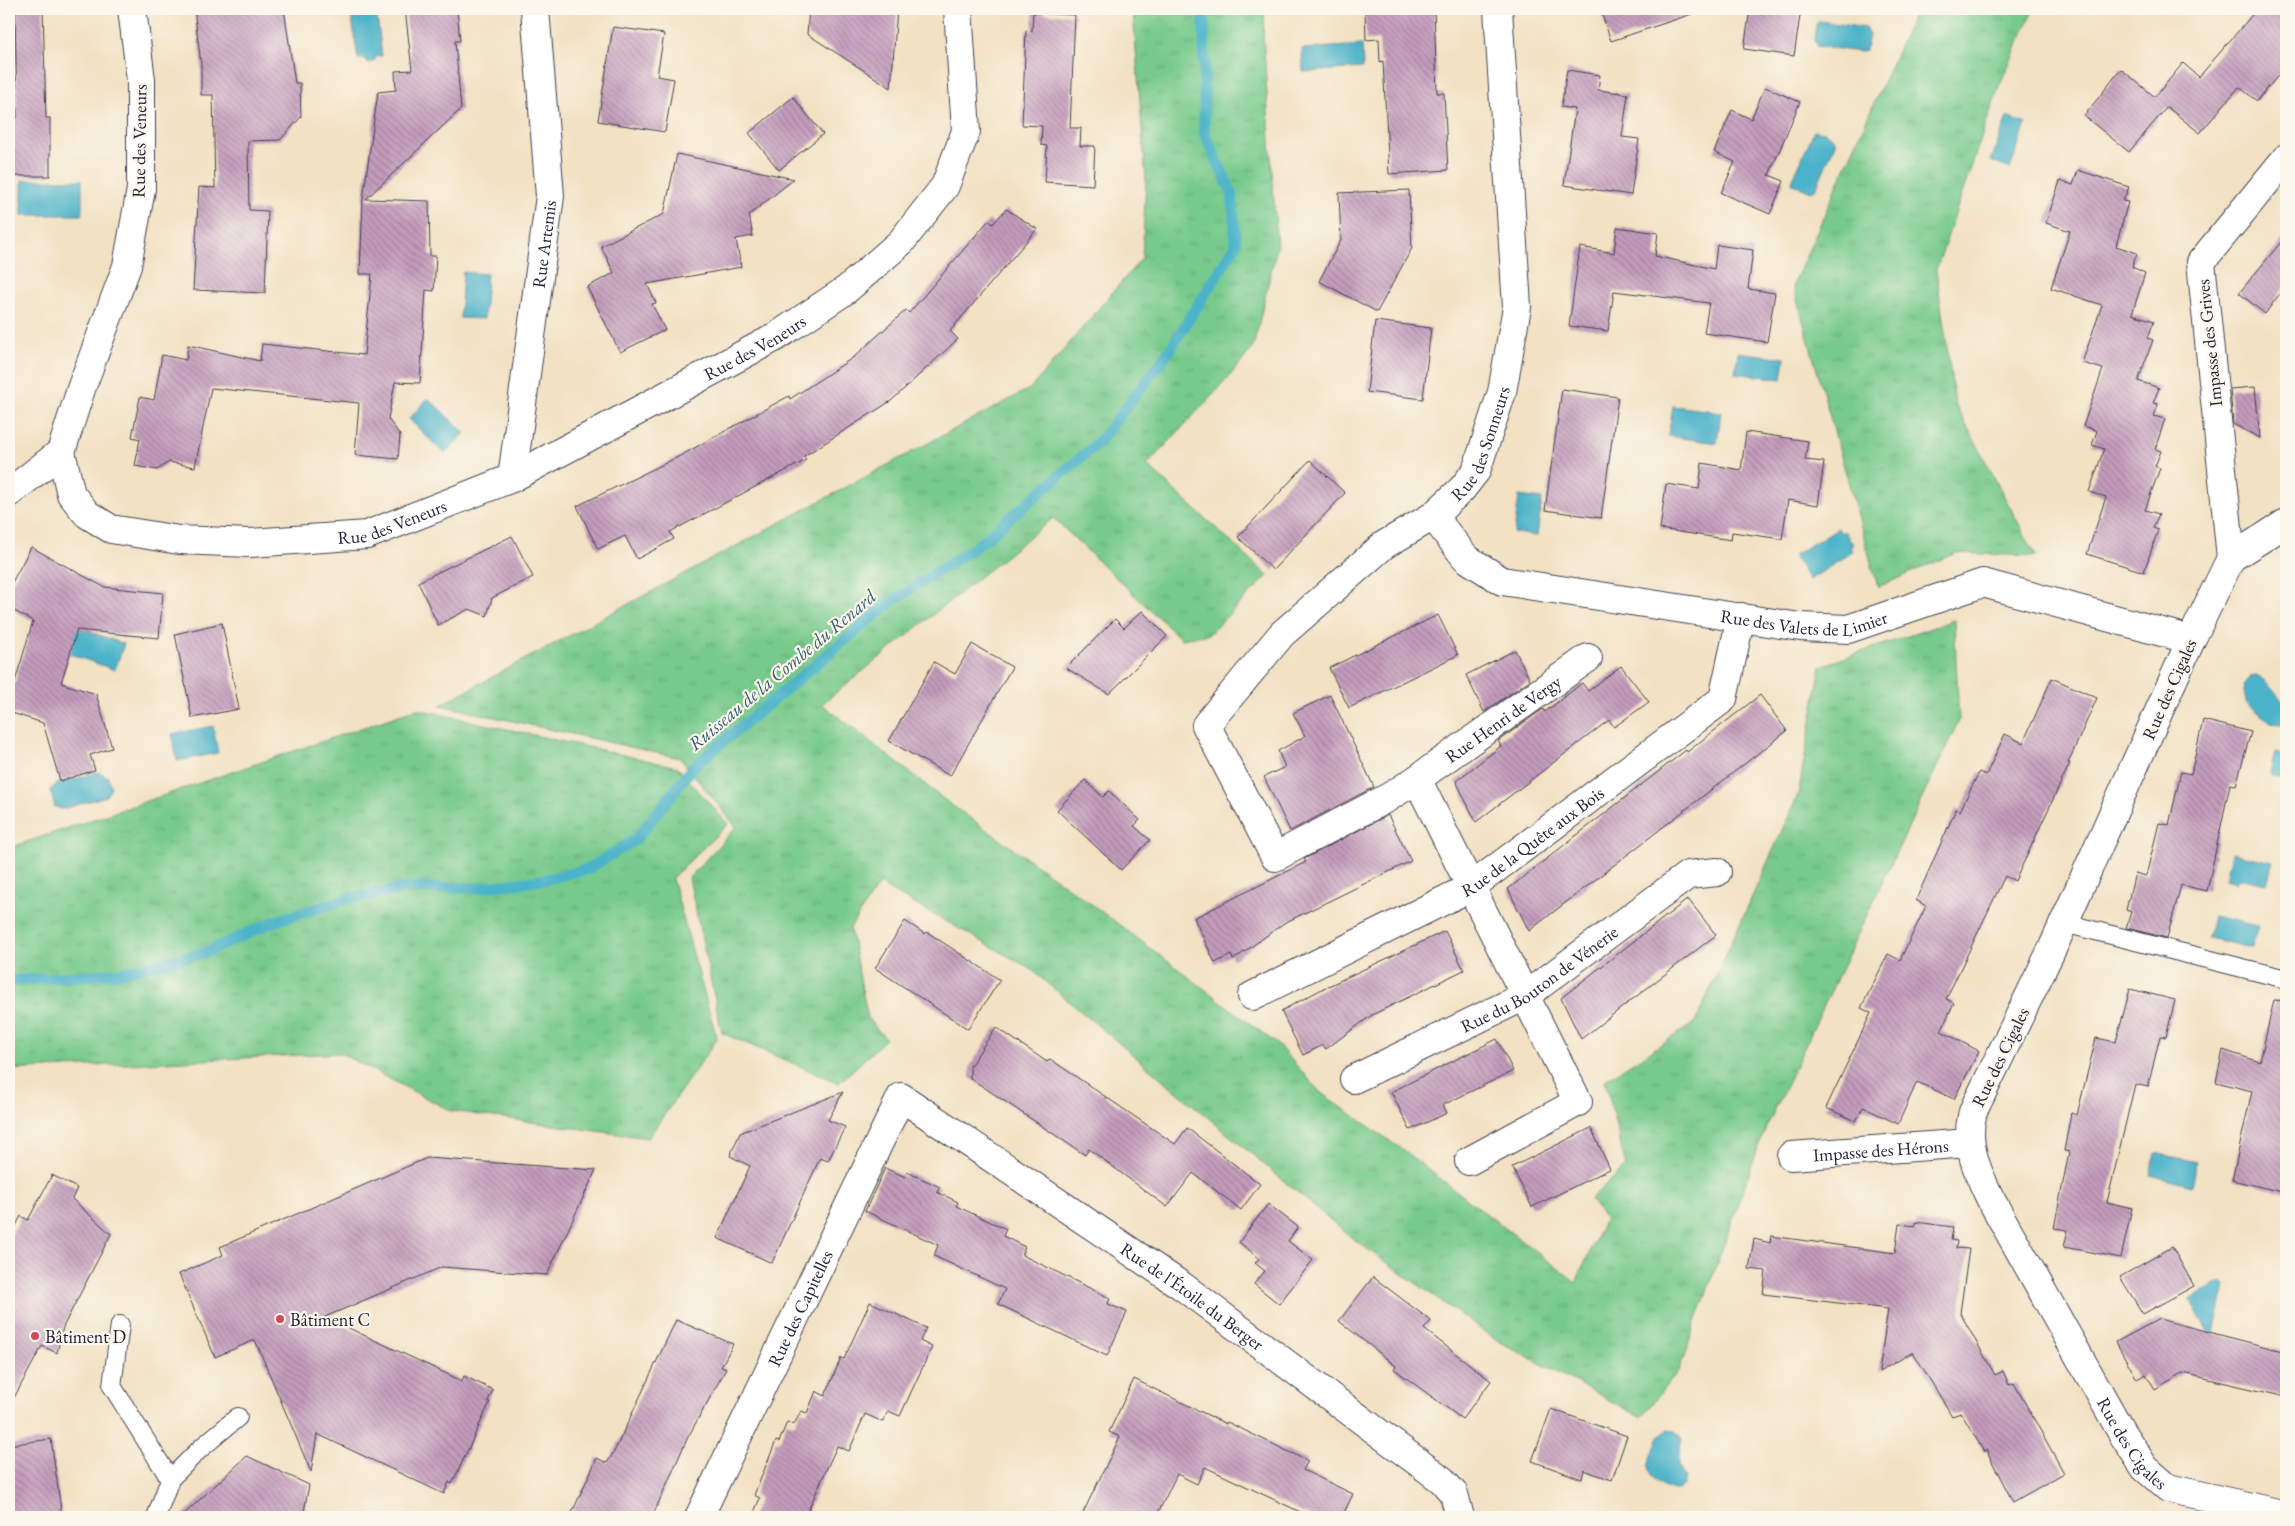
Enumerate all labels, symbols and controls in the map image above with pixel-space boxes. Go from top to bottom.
street label: Rue des Veneurs [127,84,151,198]
street label: Rue Artemis [526,199,561,289]
street label: Impasse des Grives [2191,278,2227,408]
street label: Rue des Veneurs [700,309,810,385]
street label: Rue des Sonneurs [1445,385,1514,506]
street label: Rue des Veneurs [337,493,450,548]
water label: Ruisseau de la Combe du Renard [683,584,881,756]
street label: Rue des Valets de Limier [1719,603,1890,641]
street label: Rue des Cigales [2137,635,2202,743]
street label: Rue Henri de Vergy [1440,669,1565,767]
street label: Rue de la Quête aux Bois [1457,781,1608,902]
street label: Rue du Bouton de Vénerie [1456,920,1622,1037]
street label: Rue des Cigales [1966,1003,2034,1111]
street label: Impasse des Hérons [1812,1133,1950,1166]
street label: Rue de l'Étoile du Berger [1116,1237,1269,1355]
street label: Rue des Capitelles [762,1246,837,1370]
place label: Bâtiment C [290,1308,370,1331]
marker: Bâtiment C [274,1313,286,1325]
place label: Bâtiment D [45,1325,126,1348]
marker: Bâtiment D [29,1330,41,1342]
street label: Rue des Cigales [2092,1393,2173,1494]

